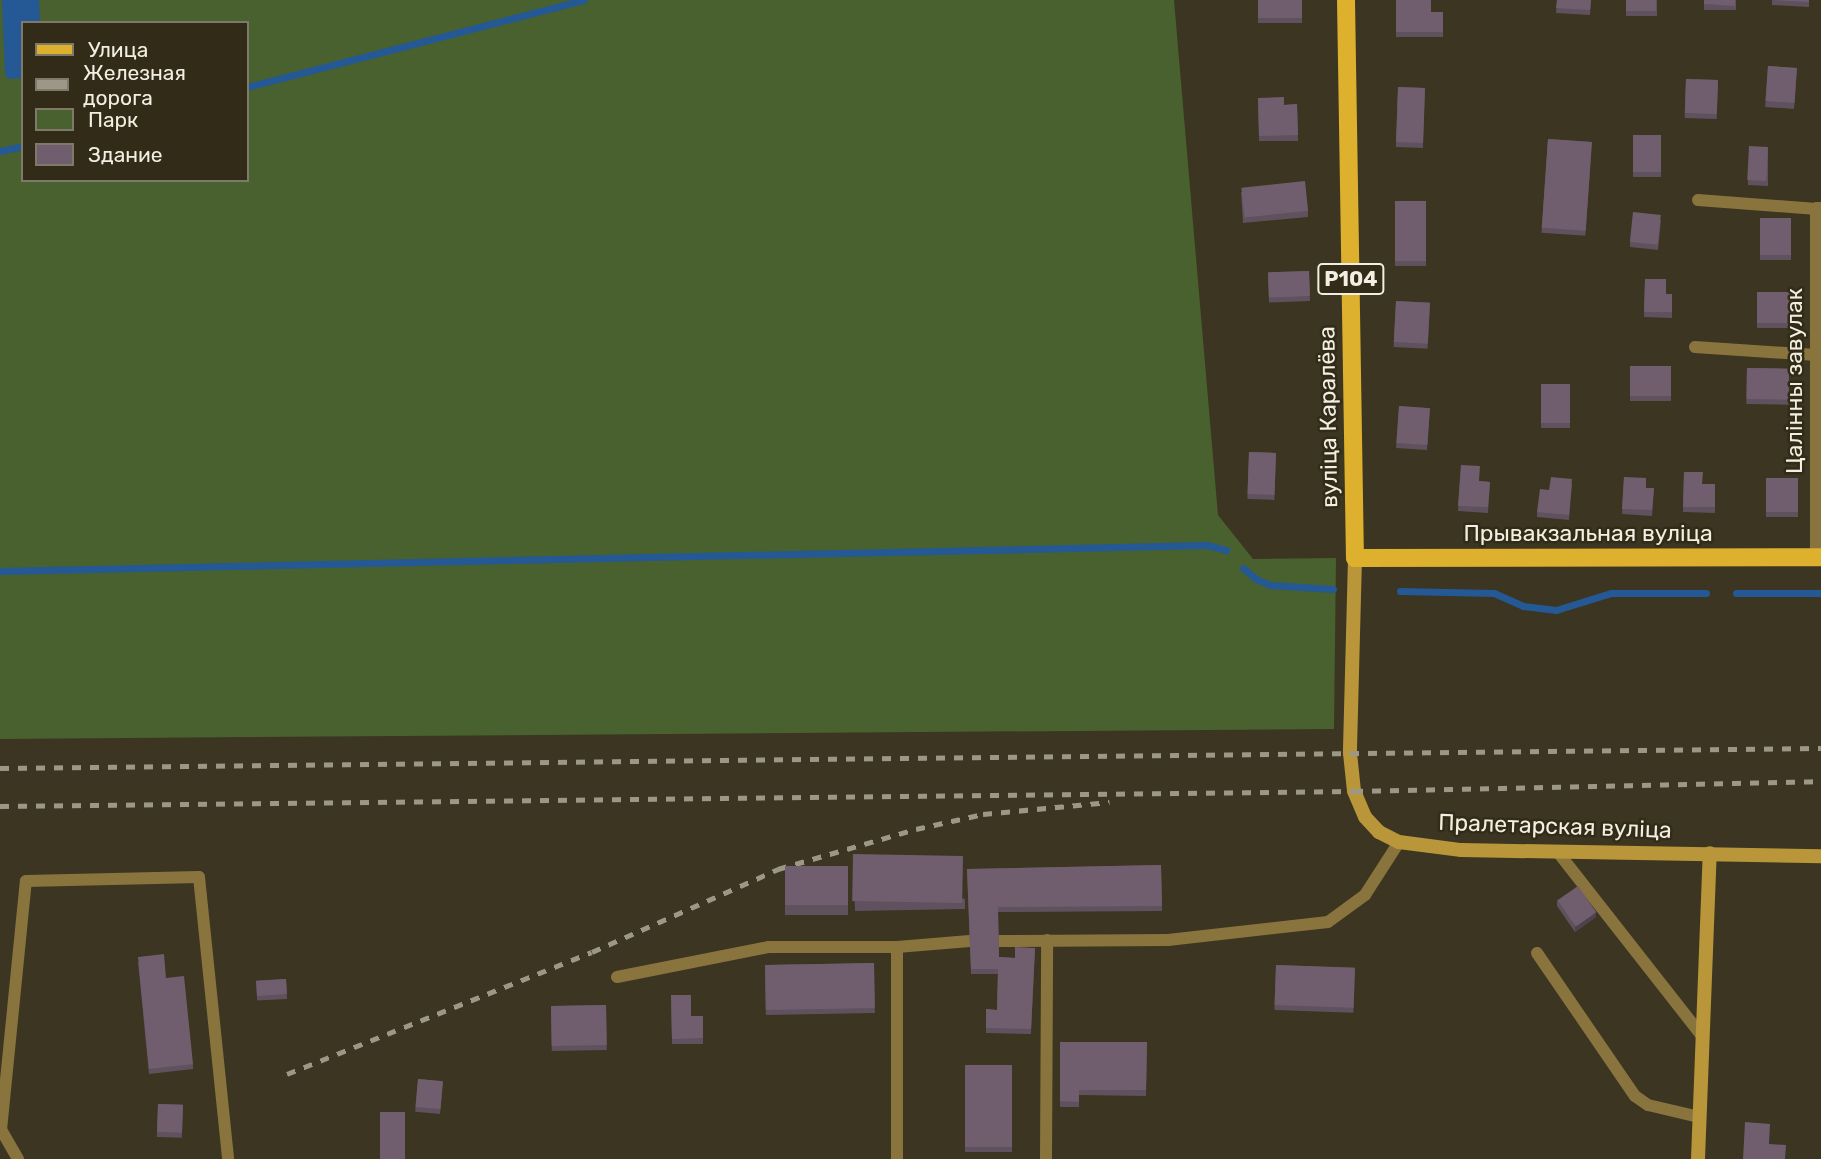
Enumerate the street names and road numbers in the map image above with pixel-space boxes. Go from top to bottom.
road number: Р104 [1316,262,1386,296]
street label: Цалінны завулак [1780,288,1808,474]
street label: вуліца Каралёва [1313,326,1343,508]
street label: Прывакзальная вуліца [1463,519,1713,547]
street label: Пралетарская вуліца [1438,808,1672,844]

